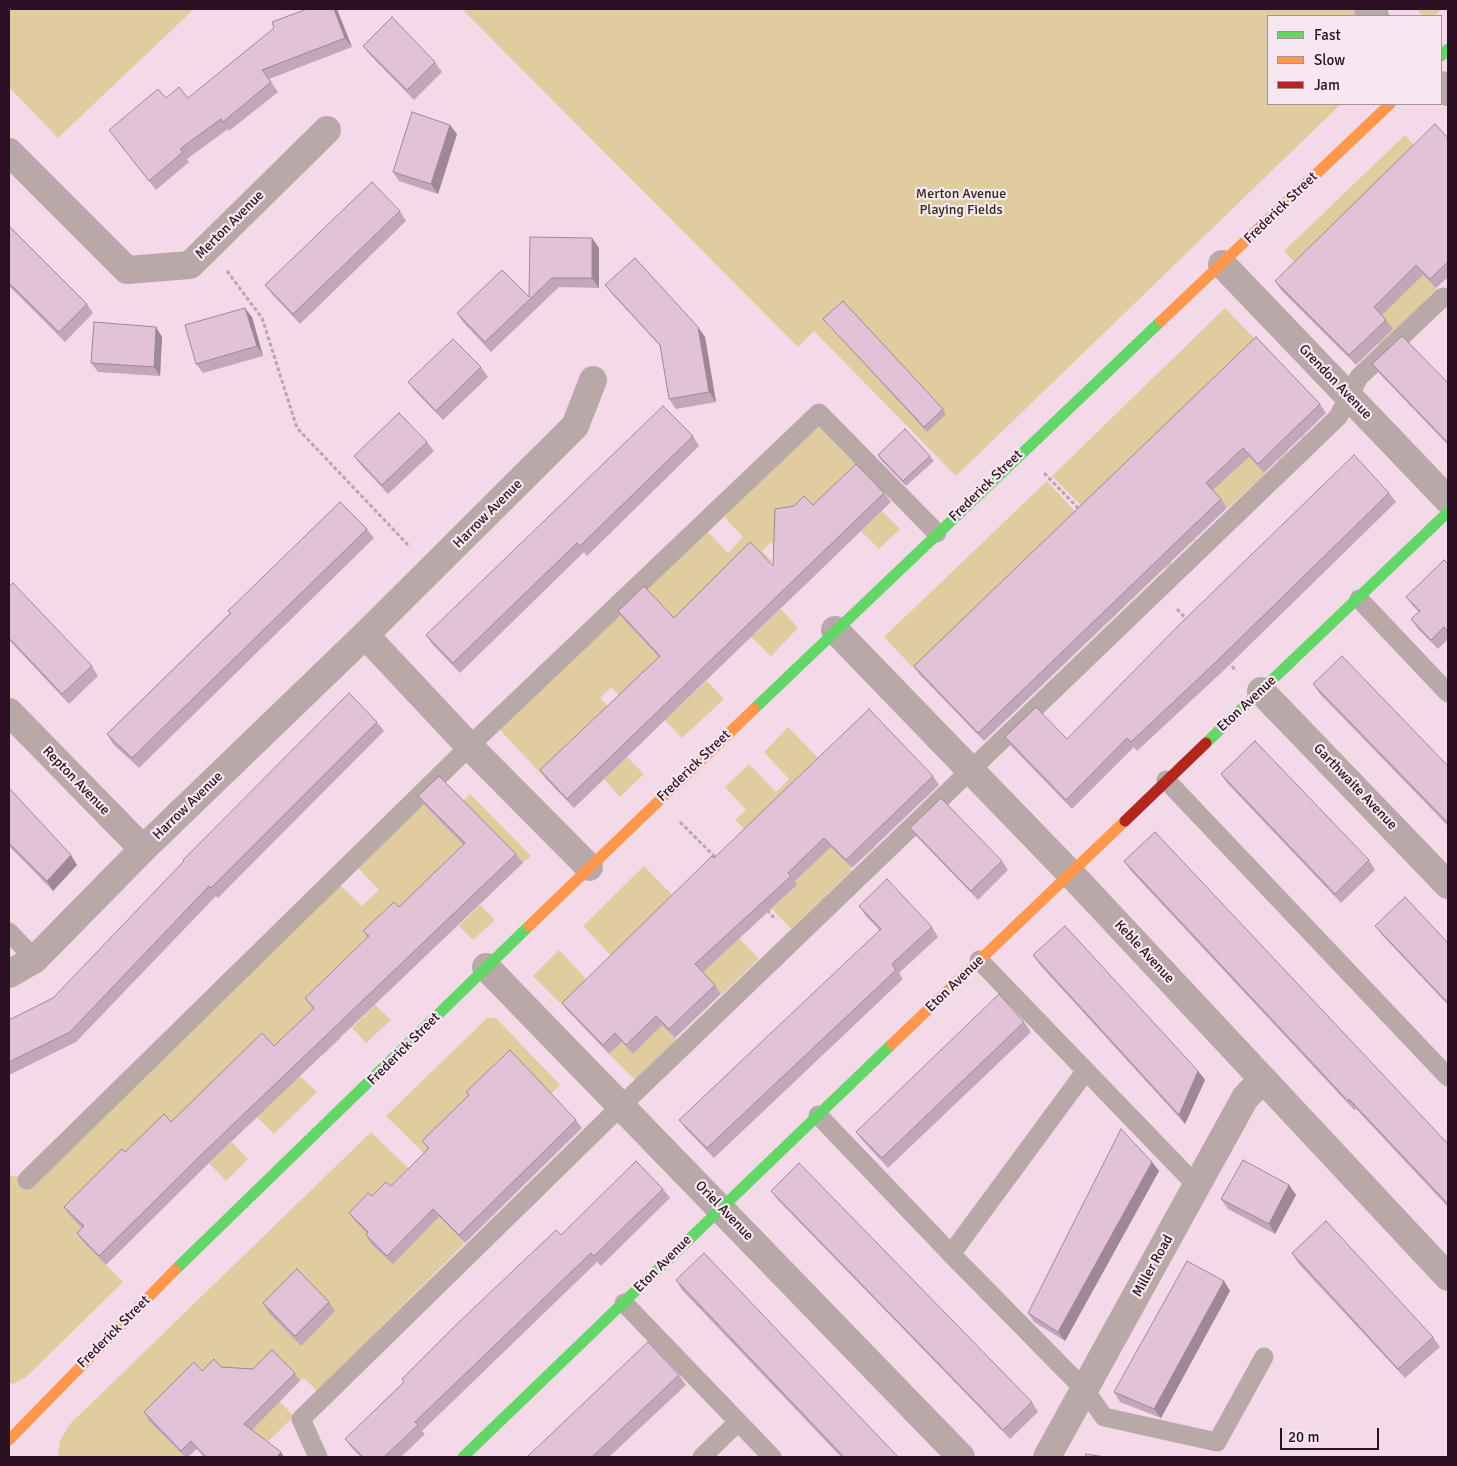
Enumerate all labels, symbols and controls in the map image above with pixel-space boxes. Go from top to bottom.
legend [1267,15,1442,105]
text: Fast [1314,26,1341,44]
text: Slow [1314,51,1345,69]
text: Jam [1314,76,1340,94]
street label: Frederick Street [1241,169,1321,247]
park label: Merton Avenue Playing Fields [916,186,1006,218]
street label: Merton Avenue [192,187,268,263]
street label: Grendon Avenue [1295,341,1375,423]
street label: Frederick Street [946,447,1026,525]
street label: Harrow Avenue [450,476,526,552]
street label: Eton Avenue [1214,672,1280,736]
street label: Frederick Street [654,727,734,805]
street label: Garthwaite Avenue [1310,740,1400,834]
street label: Repton Avenue [39,743,113,819]
street label: Harrow Avenue [150,768,226,844]
street label: Keble Avenue [1110,917,1178,987]
street label: Eton Avenue [922,952,988,1016]
street label: Frederick Street [364,1009,444,1089]
street label: Oriel Avenue [691,1178,757,1244]
street label: Eton Avenue [631,1232,695,1296]
street label: Miller Road [1129,1232,1177,1300]
street label: Frederick Street [74,1292,154,1372]
scale bar [1282,1418,1381,1450]
text: 20 m [1288,1428,1319,1446]

